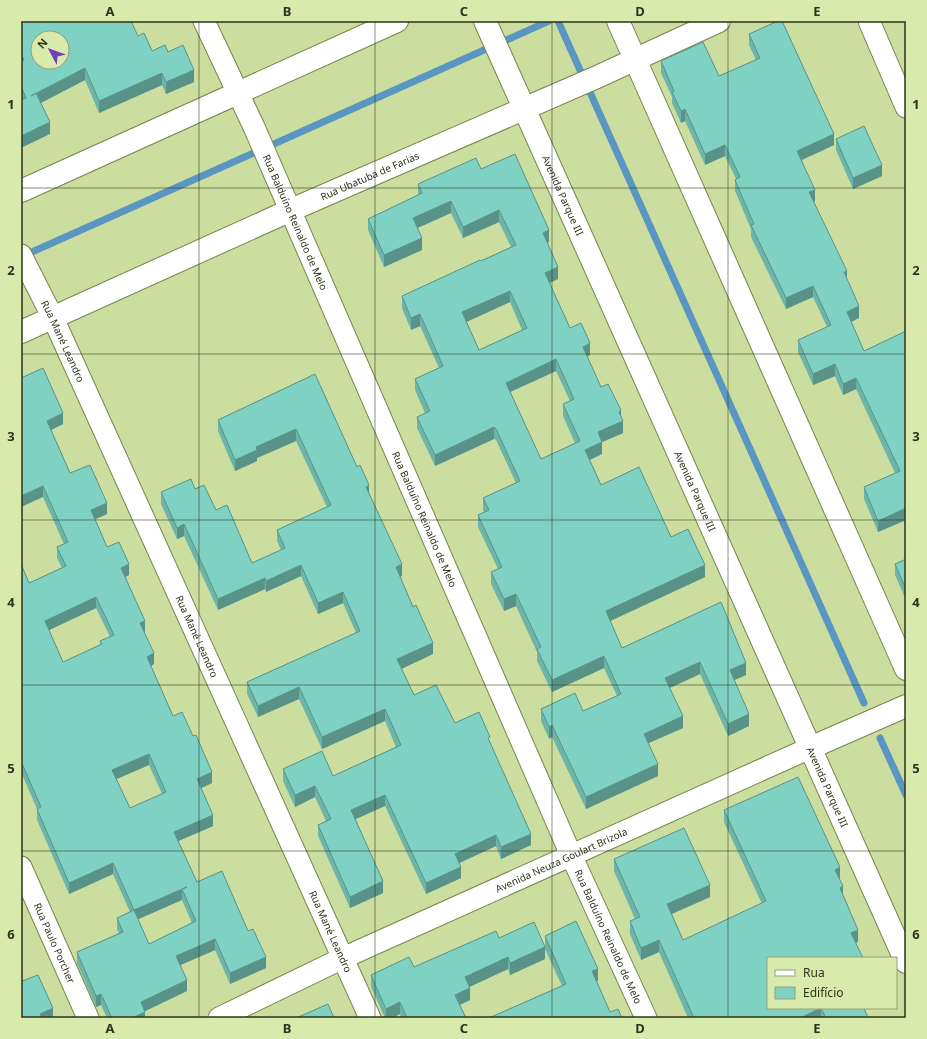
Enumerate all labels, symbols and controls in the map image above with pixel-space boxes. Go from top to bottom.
text: A [106,2,115,20]
text: B [283,2,291,20]
text: C [460,2,468,20]
text: D [635,2,645,20]
text: E [813,2,821,20]
north arrow [30,30,70,70]
text: N [33,35,51,51]
text: 1 [7,95,15,113]
text: 1 [912,95,920,113]
street label: Rua Ubatuba de Farias [318,148,421,203]
street label: Rua Balduíno Reinaldo de Melo [260,152,331,292]
street label: Avenida Parque III [539,153,587,238]
text: 2 [7,261,15,279]
text: 2 [912,261,920,279]
street label: Rua Mané Leandro [38,298,88,384]
text: 3 [7,427,15,445]
text: 3 [912,427,920,445]
street label: Rua Balduíno Reinaldo de Melo [389,449,460,589]
street label: Avenida Parque III [671,449,719,534]
text: 4 [7,593,15,611]
street label: Rua Mané Leandro [172,593,222,679]
text: 4 [912,593,920,611]
street label: Avenida Parque III [804,744,852,829]
text: 5 [7,759,15,777]
text: 5 [912,759,920,777]
street label: Avenida Neuza Goulart Brizola [493,824,629,896]
street label: Rua Balduíno Reinaldo de Melo [572,867,646,1006]
street label: Rua Mané Leandro [306,888,355,975]
street label: Rua Paulo Porcher [31,900,79,985]
text: 6 [7,925,15,943]
text: 6 [912,925,920,943]
legend [767,957,897,1009]
text: Rua [803,964,825,981]
text: Edifício [803,984,844,1001]
text: A [106,1019,115,1037]
text: B [283,1019,291,1037]
text: C [460,1019,468,1037]
text: D [635,1019,645,1037]
text: E [813,1019,821,1037]

